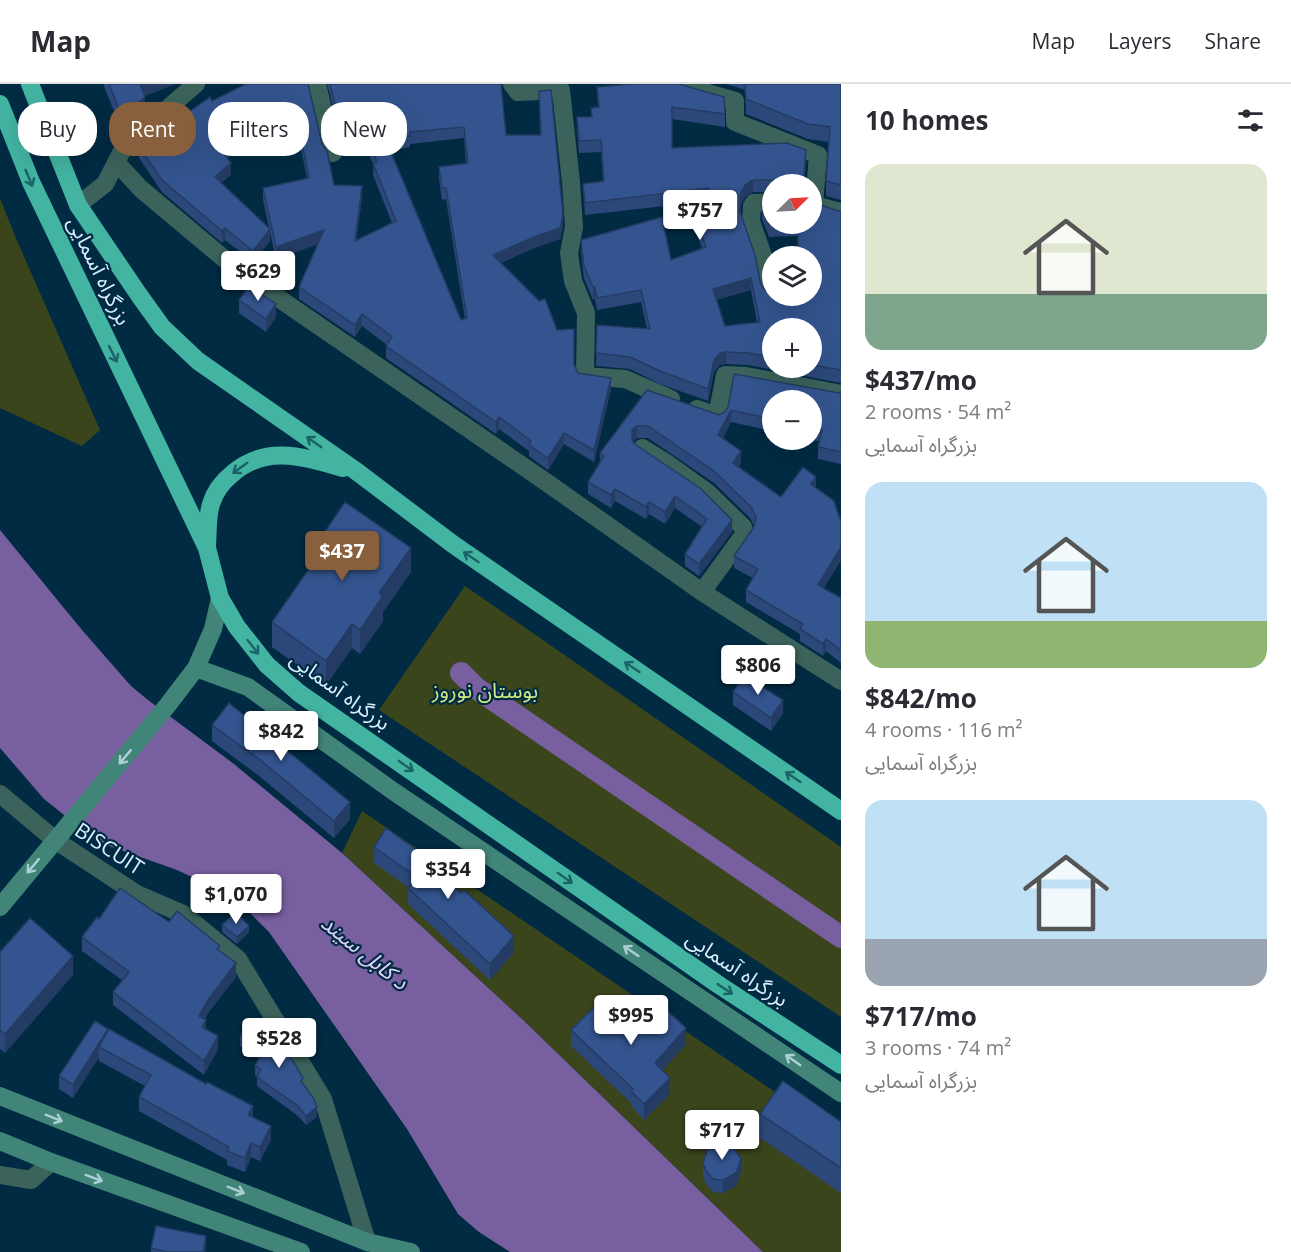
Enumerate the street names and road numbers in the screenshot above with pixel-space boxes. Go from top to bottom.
street label: بزرگراه آسمایی [62,212,138,330]
street label: بزرگراه آسمایی [285,644,396,736]
street label: BISCUIT [70,815,150,881]
street label: بزرگراه آسمایی [681,924,794,1013]

